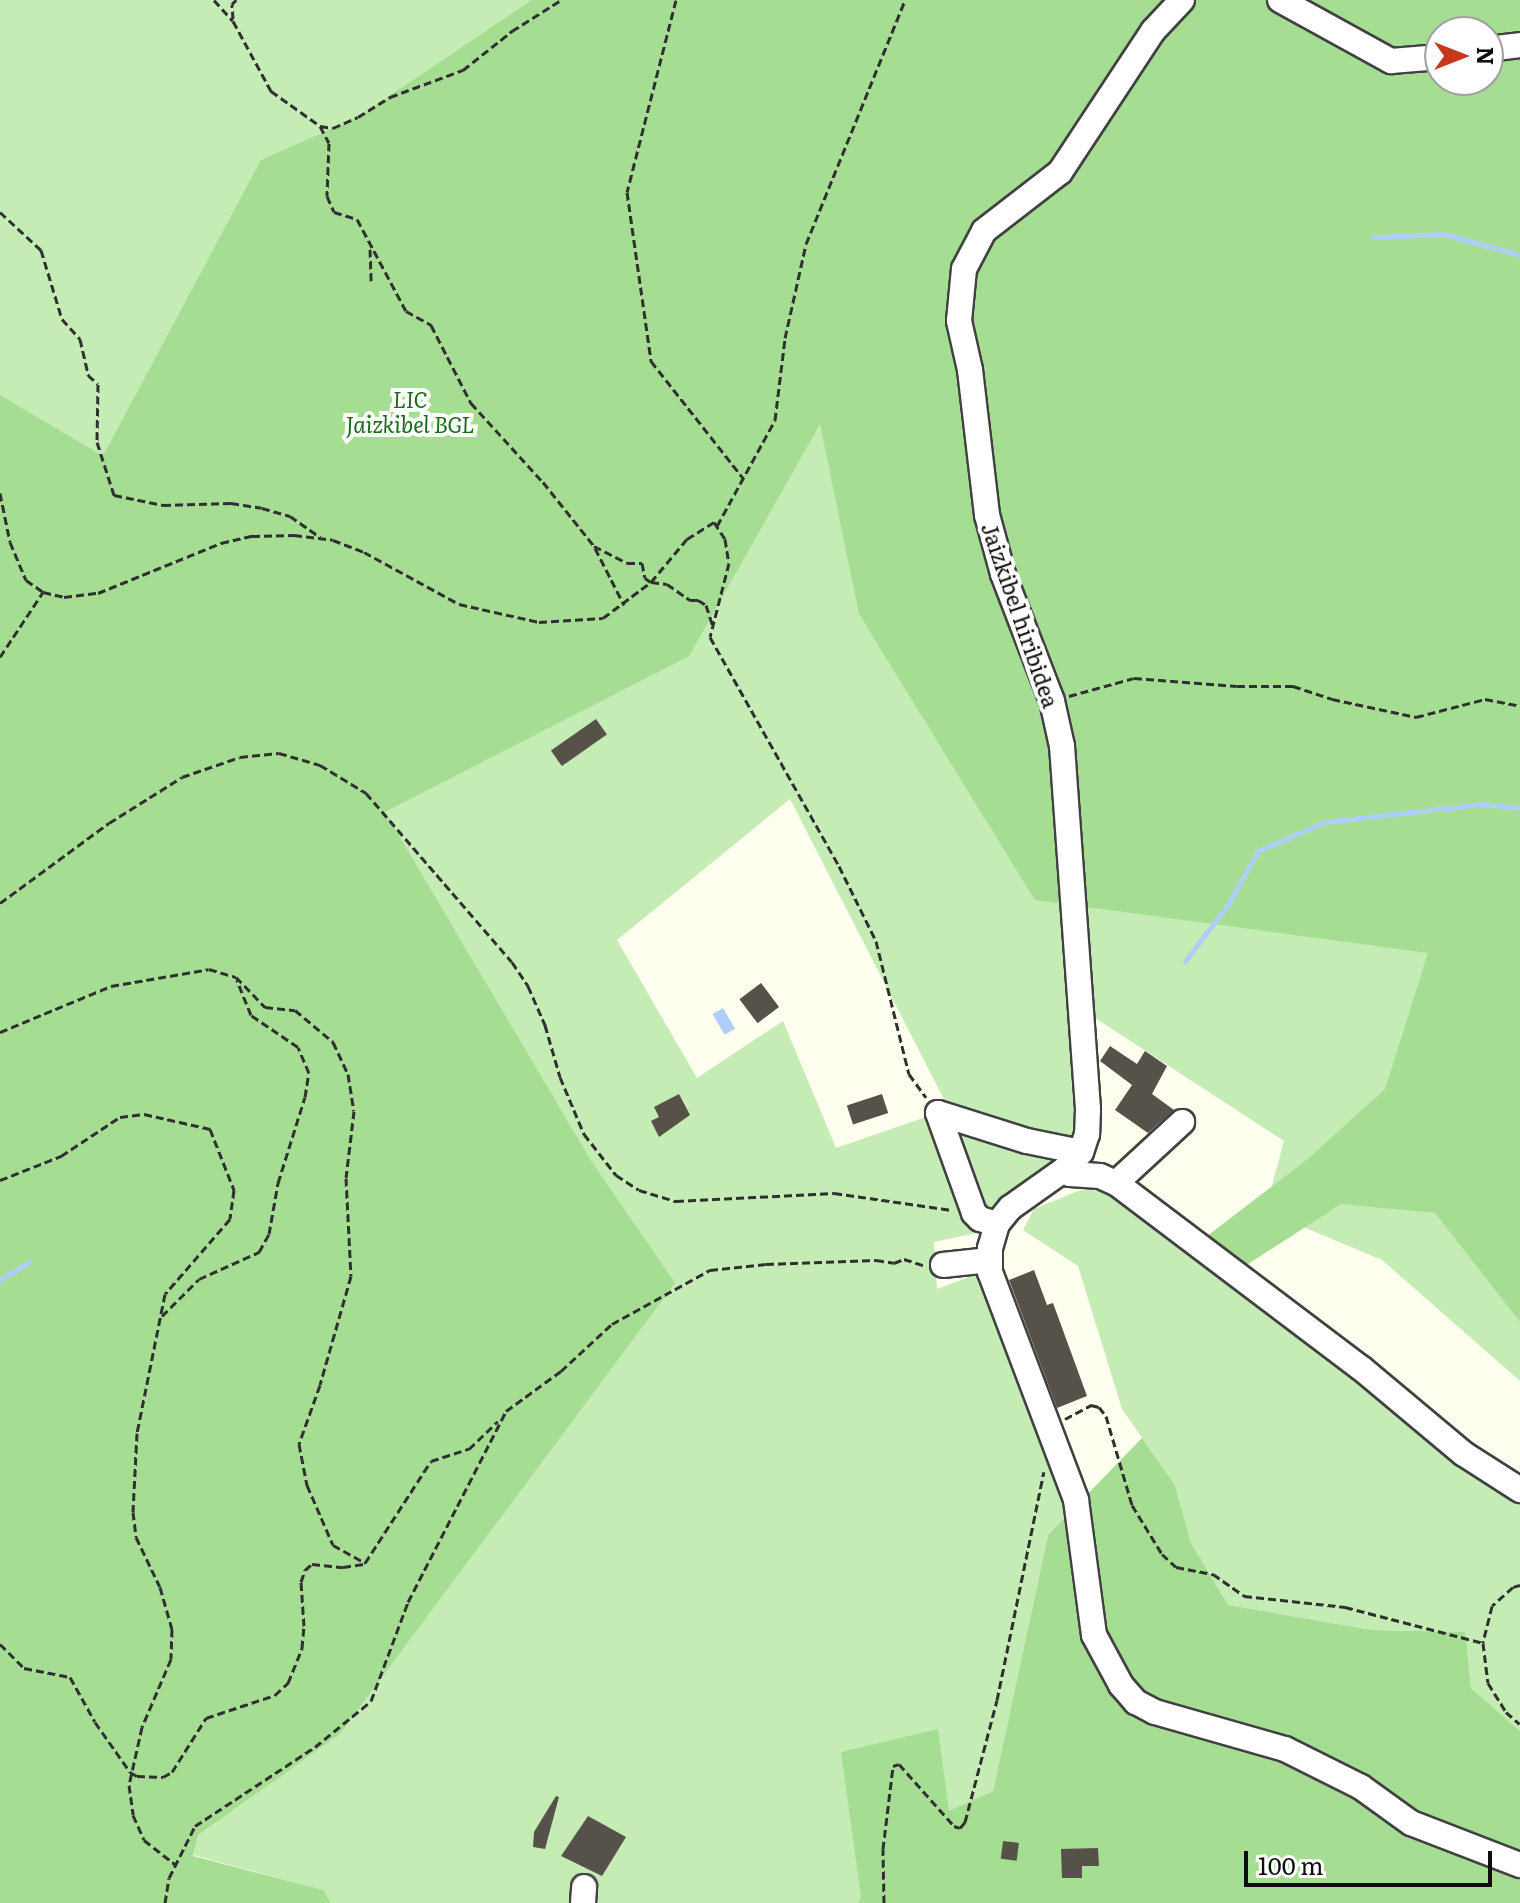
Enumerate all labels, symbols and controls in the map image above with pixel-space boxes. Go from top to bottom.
north arrow [1424,16,1504,96]
text: N [1470,47,1503,65]
park label: LIC Jaizkibel BGL [346,385,474,436]
street label: Jaizkibel hiribidea [977,519,1065,711]
scale bar [1248,1835,1496,1885]
text: 100 m [1258,1847,1324,1882]

